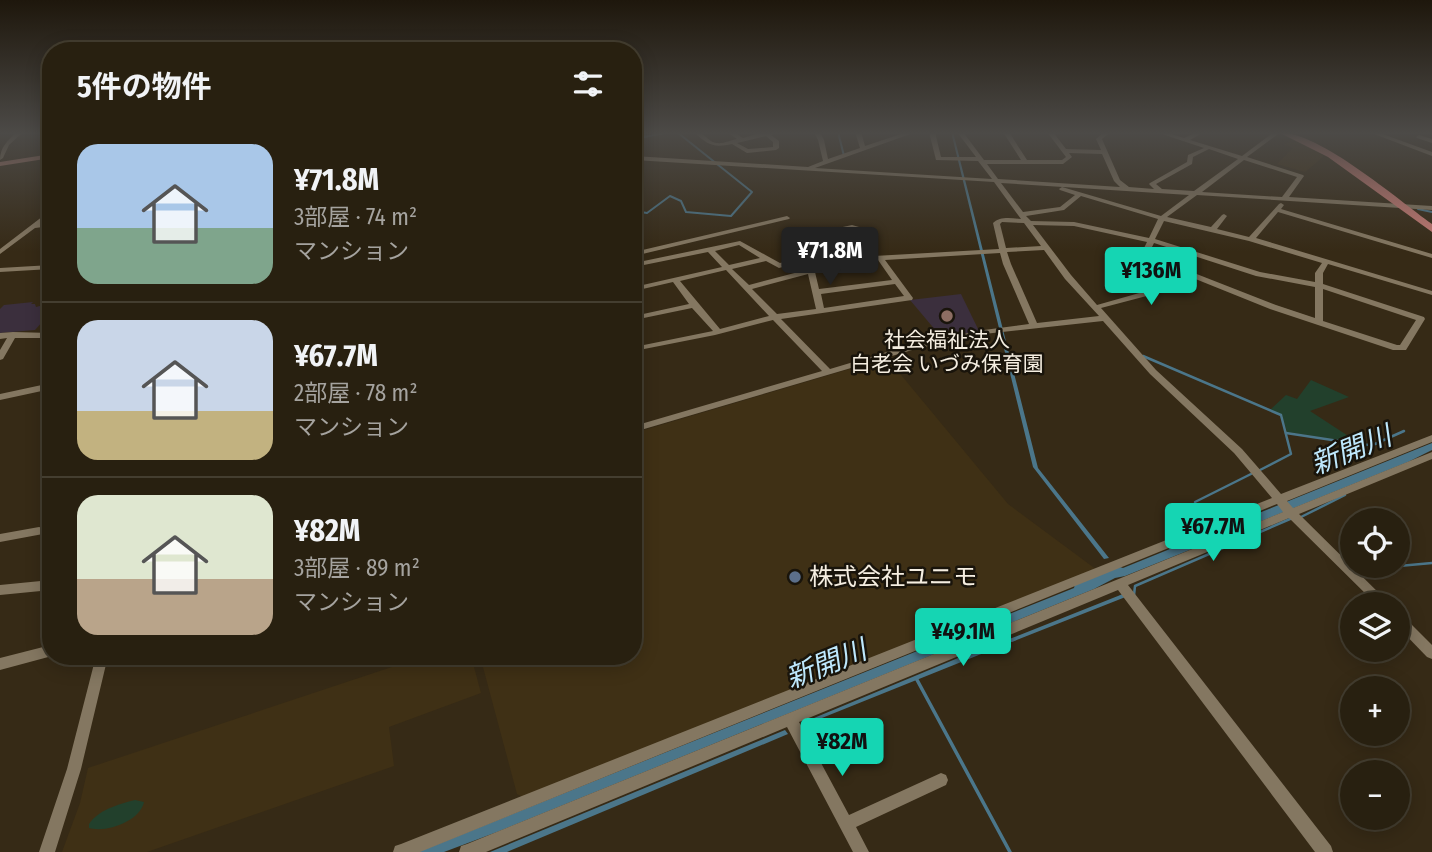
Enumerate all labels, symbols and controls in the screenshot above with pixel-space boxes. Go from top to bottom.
icon: filters [569,65,607,103]
text: 5件の物件 [77,69,212,105]
text: ¥71.8M [294,162,379,198]
icon: home [133,172,217,256]
text: 3部屋 · 74 m² [294,203,417,231]
pin: ¥71.8M [773,228,887,287]
text: ¥71.8M [797,236,863,264]
text: マンション [294,237,409,265]
pin: ¥136M [1102,247,1200,307]
text: ¥136M [1121,256,1181,284]
marker: 社会福祉法人 白老会 いづみ保育園 [939,308,955,324]
place label: 社会福祉法人 白老会 いづみ保育園 [850,327,1044,377]
text: ¥67.7M [294,338,378,374]
icon: home [133,348,217,432]
text: 2部屋 · 78 m² [294,379,418,407]
text: マンション [294,413,409,441]
water label: 新開川 [1306,418,1399,481]
pin: ¥67.7M [1156,504,1270,563]
map controls [1340,508,1410,830]
button: locate [1340,508,1410,578]
text: ¥67.7M [1181,512,1245,540]
text: ¥82M [294,513,360,549]
icon: home [133,523,217,607]
text: 3部屋 · 89 m² [294,554,420,582]
place label: 株式会社ユニモ [809,563,977,591]
marker: 株式会社ユニモ [787,569,803,585]
text: マンション [294,588,409,616]
button: layers [1340,592,1410,662]
pin: ¥49.1M [906,608,1020,668]
text: ¥49.1M [931,617,995,645]
water label: 新開川 [781,632,874,695]
button: + [1340,676,1410,746]
pin: ¥82M [801,718,883,778]
text: ¥82M [817,727,867,755]
button: − [1340,760,1410,830]

